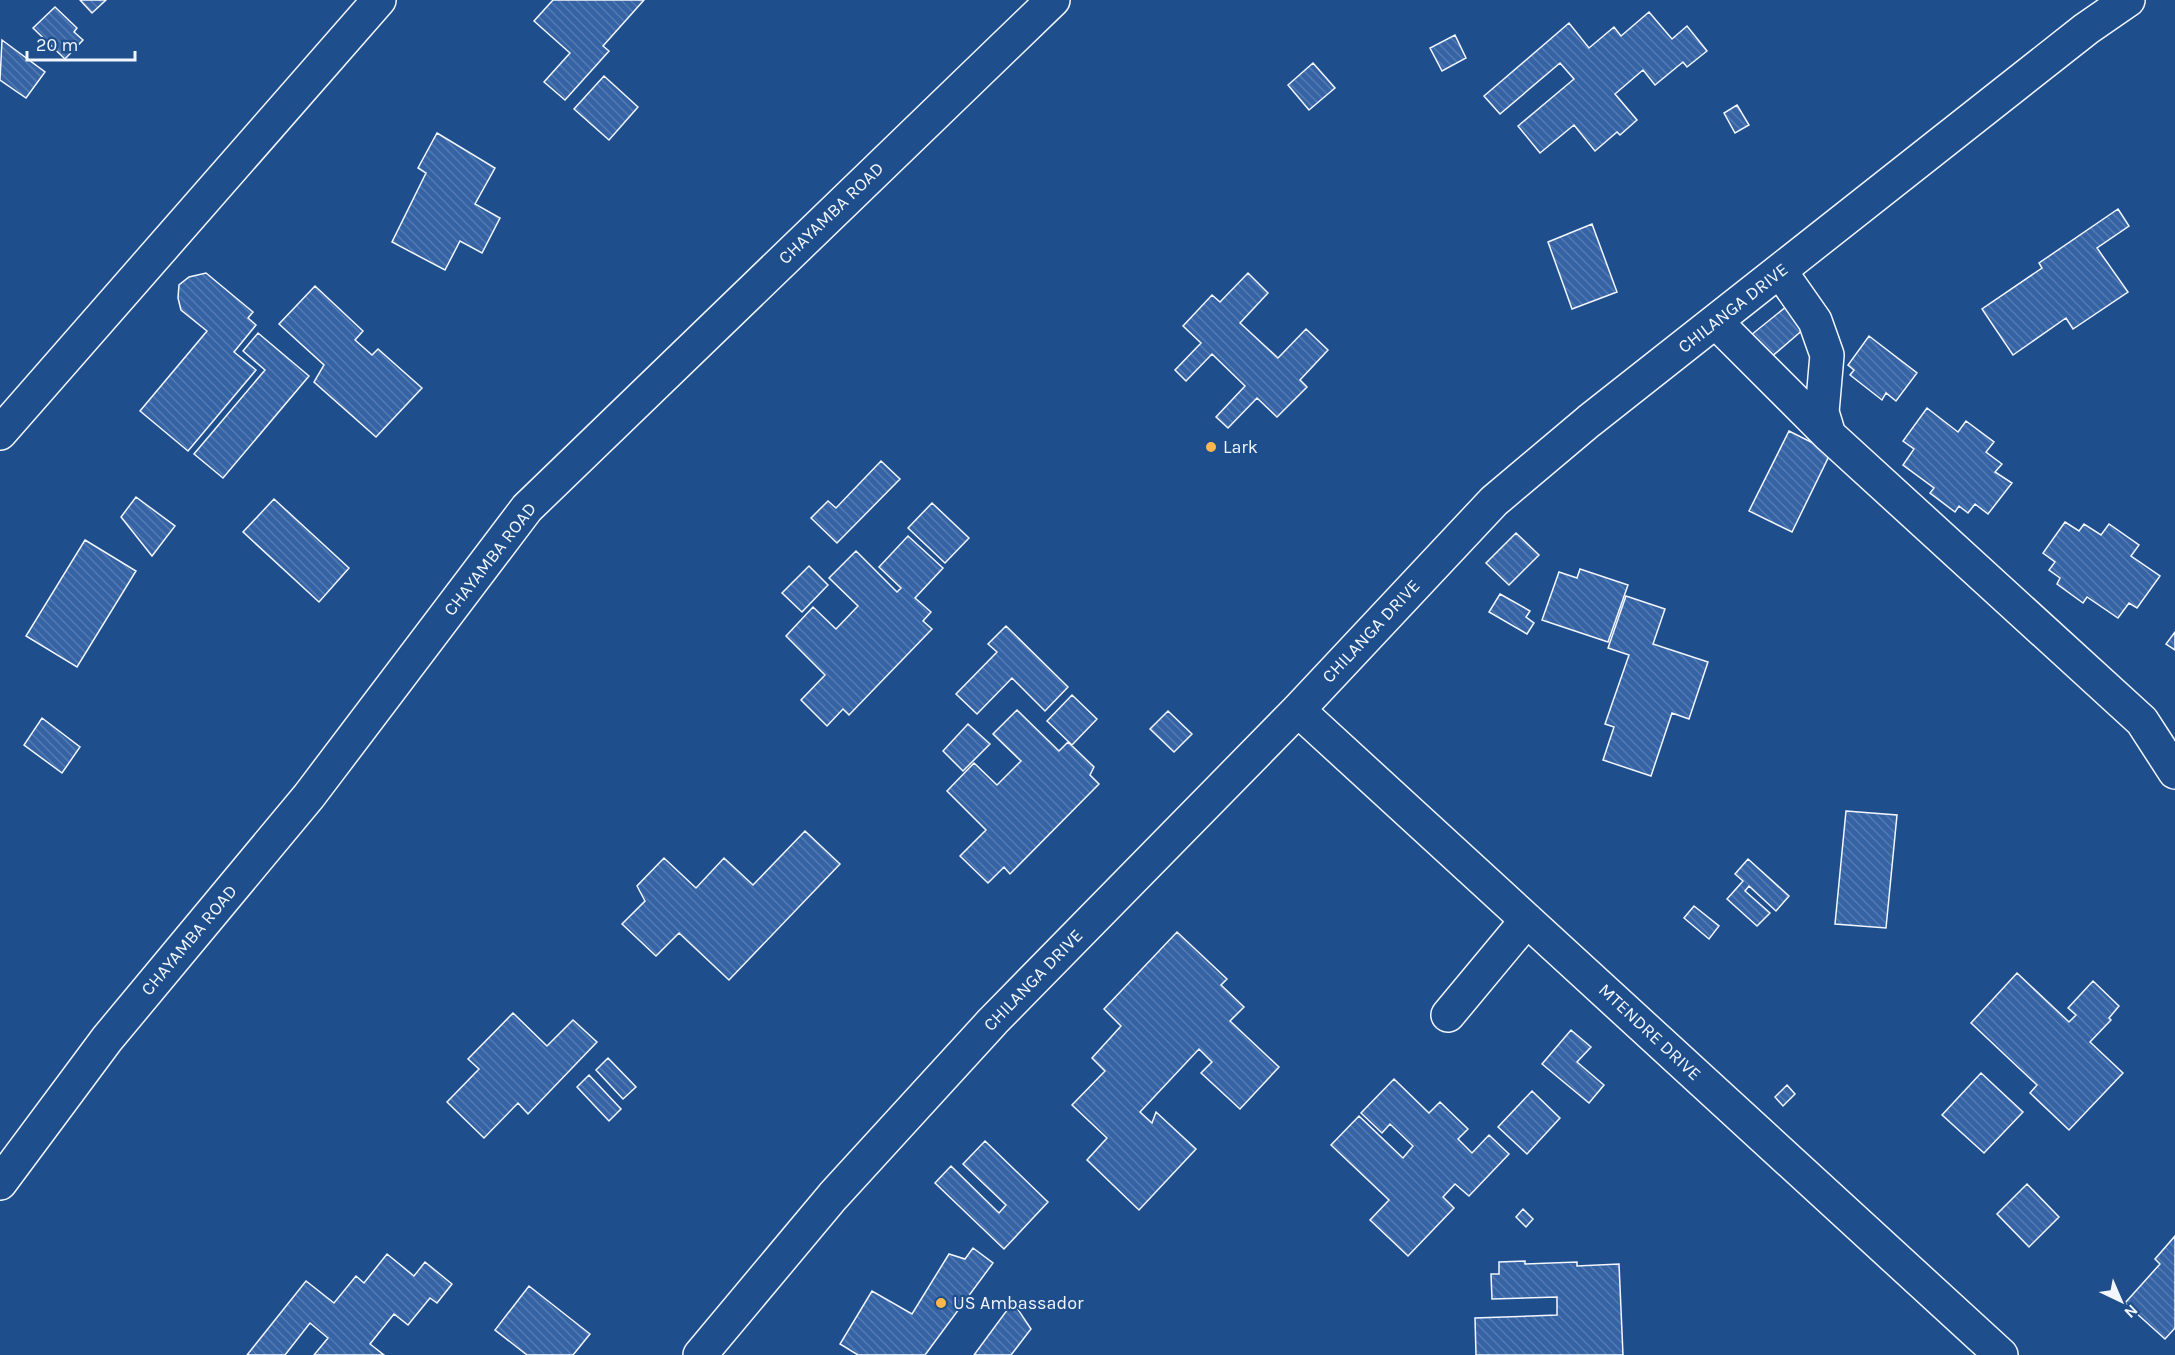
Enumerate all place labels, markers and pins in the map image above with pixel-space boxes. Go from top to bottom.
place label: Lark [1223,436,1258,458]
marker: Lark [1204,440,1218,454]
place label: US Ambassador [953,1292,1084,1314]
marker: US Ambassador [934,1296,948,1310]

